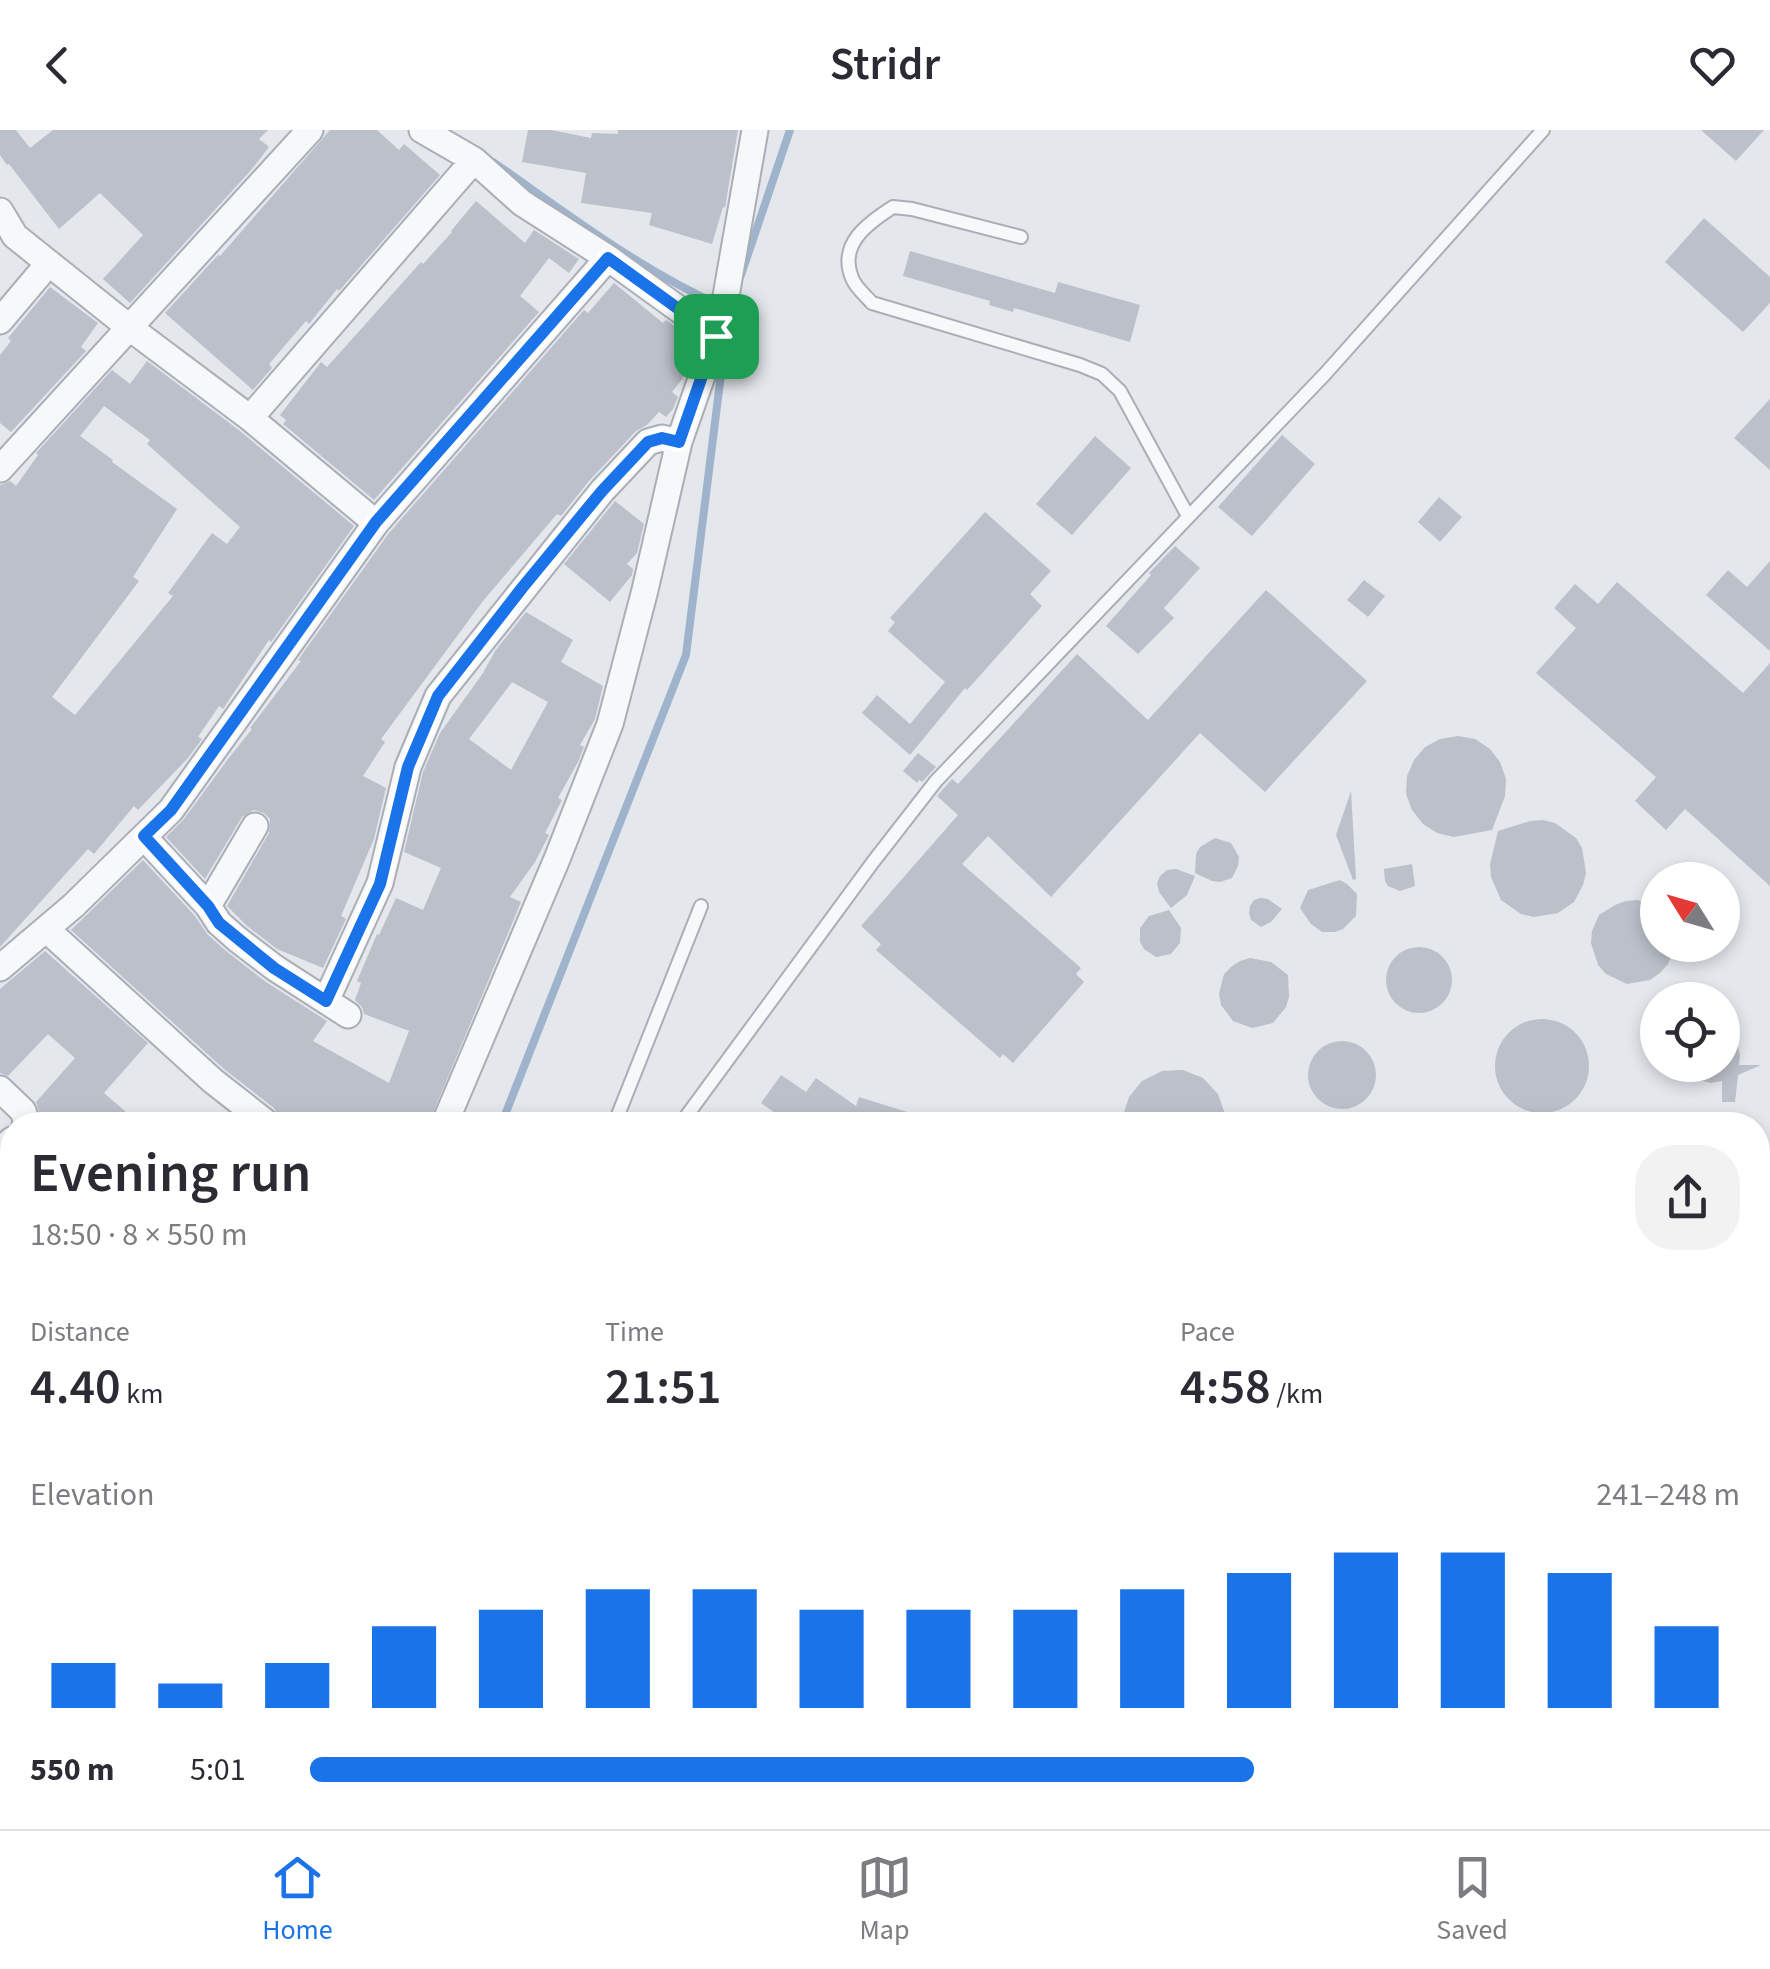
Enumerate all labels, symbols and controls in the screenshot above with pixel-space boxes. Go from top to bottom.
text: Stridr [830,33,940,97]
icon: back [30,38,85,93]
icon: heart [1685,38,1740,93]
pin [674,294,759,379]
icon: arrive [689,309,744,364]
north arrow [1640,862,1740,962]
map controls [1640,862,1740,1082]
button: locate [1640,982,1740,1082]
text: Evening run [30,1135,311,1213]
button: share [1635,1145,1740,1250]
text: 18:50 · 8 × 550 m [30,1212,248,1258]
text: Distance [30,1312,130,1352]
text: Time [605,1312,664,1352]
text: Pace [1180,1312,1235,1352]
text: 4.40 [30,1352,121,1423]
text: 21:51 [605,1352,721,1423]
text: 4:58 [1180,1352,1271,1423]
text: km [121,1374,163,1414]
text: /km [1271,1374,1323,1414]
text: Elevation [30,1472,155,1518]
text: 241–248 m [1596,1472,1740,1518]
text: 550 m [30,1747,115,1793]
text: 5:01 [190,1747,246,1793]
tab: Home [262,1850,333,1950]
tab: Map [857,1850,912,1950]
tab: Saved [1436,1850,1508,1950]

